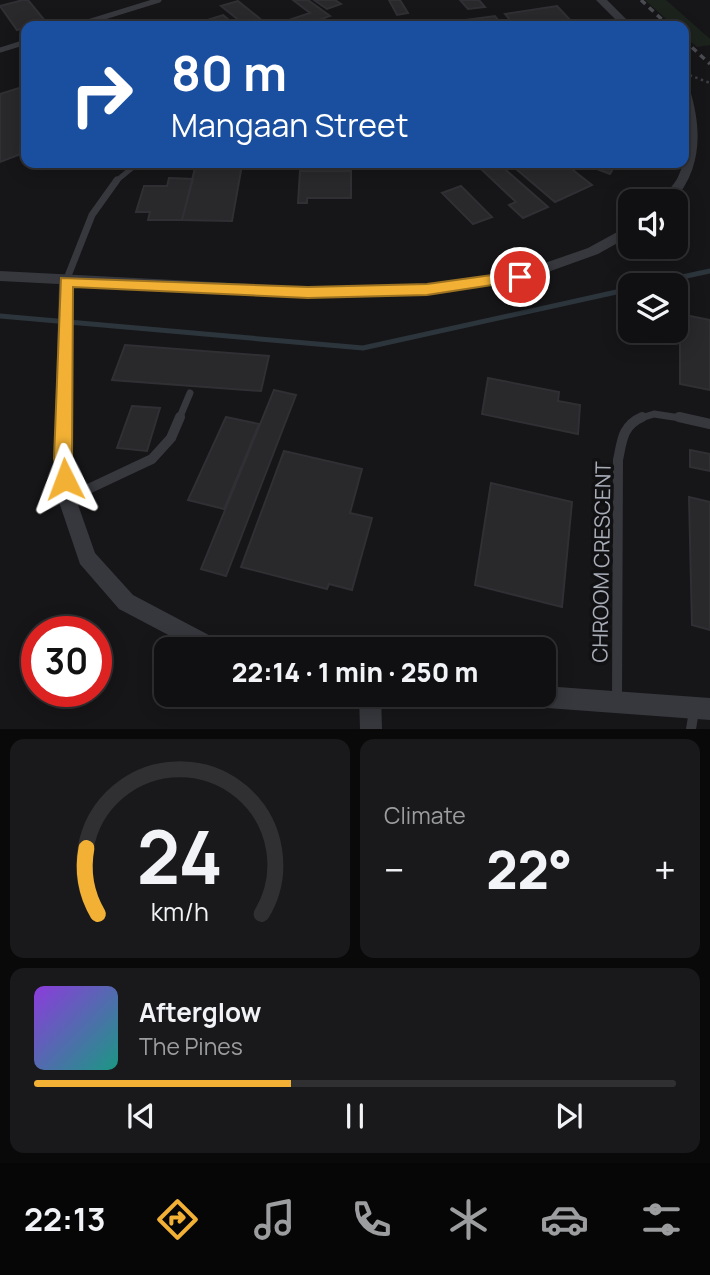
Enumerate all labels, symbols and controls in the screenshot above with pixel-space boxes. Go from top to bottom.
text: 80 m [171,39,287,106]
icon: right [56,49,147,140]
text: Mangaan Street [171,103,409,147]
map controls [618,189,688,343]
button: sound [618,189,688,259]
pin [490,247,550,307]
icon: arrive [501,258,539,296]
button: layers [618,273,688,343]
position arrow [28,442,102,516]
street label: CHROOM CRESCENT [585,461,617,663]
speed limit sign: 30 [21,616,112,707]
text: 22:14 · 1 min · 250 m [232,654,478,690]
text: Climate [384,799,466,831]
text: 24 [137,807,223,907]
text: 22° [486,834,572,905]
text: − [384,843,405,895]
text: + [654,843,676,895]
text: km/h [151,894,209,929]
text: Afterglow [139,994,261,1030]
text: The Pines [139,1030,243,1062]
icon: previous [122,1097,160,1135]
icon: pause [336,1097,374,1135]
icon: next [550,1097,588,1135]
icon: directions [153,1195,202,1244]
icon: music [250,1195,299,1244]
icon: phone [347,1195,396,1244]
icon: climate [444,1195,493,1244]
icon: car [540,1195,589,1244]
icon: filters [637,1195,686,1244]
text: 22:13 [24,1197,106,1241]

